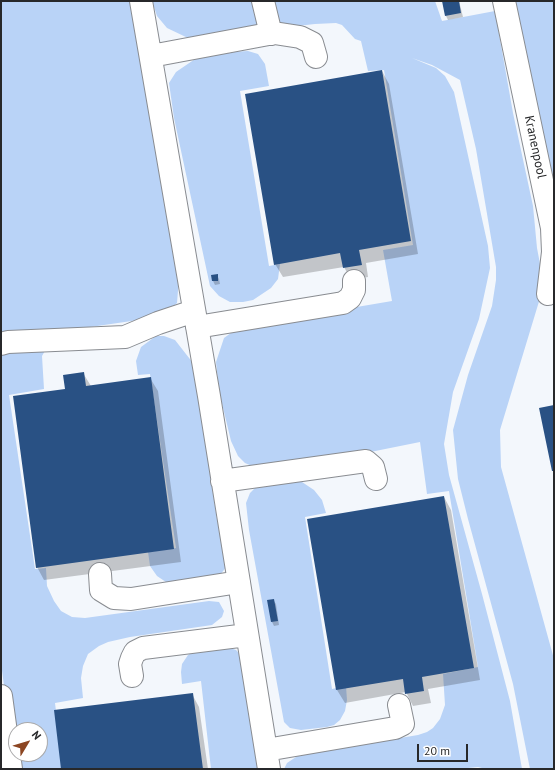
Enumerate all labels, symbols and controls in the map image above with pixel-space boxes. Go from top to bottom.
street label: Kranenpool [521,114,549,180]
north arrow [8,722,48,762]
text: N [29,728,44,742]
scale bar [419,736,470,762]
text: 20 m [424,743,450,758]

